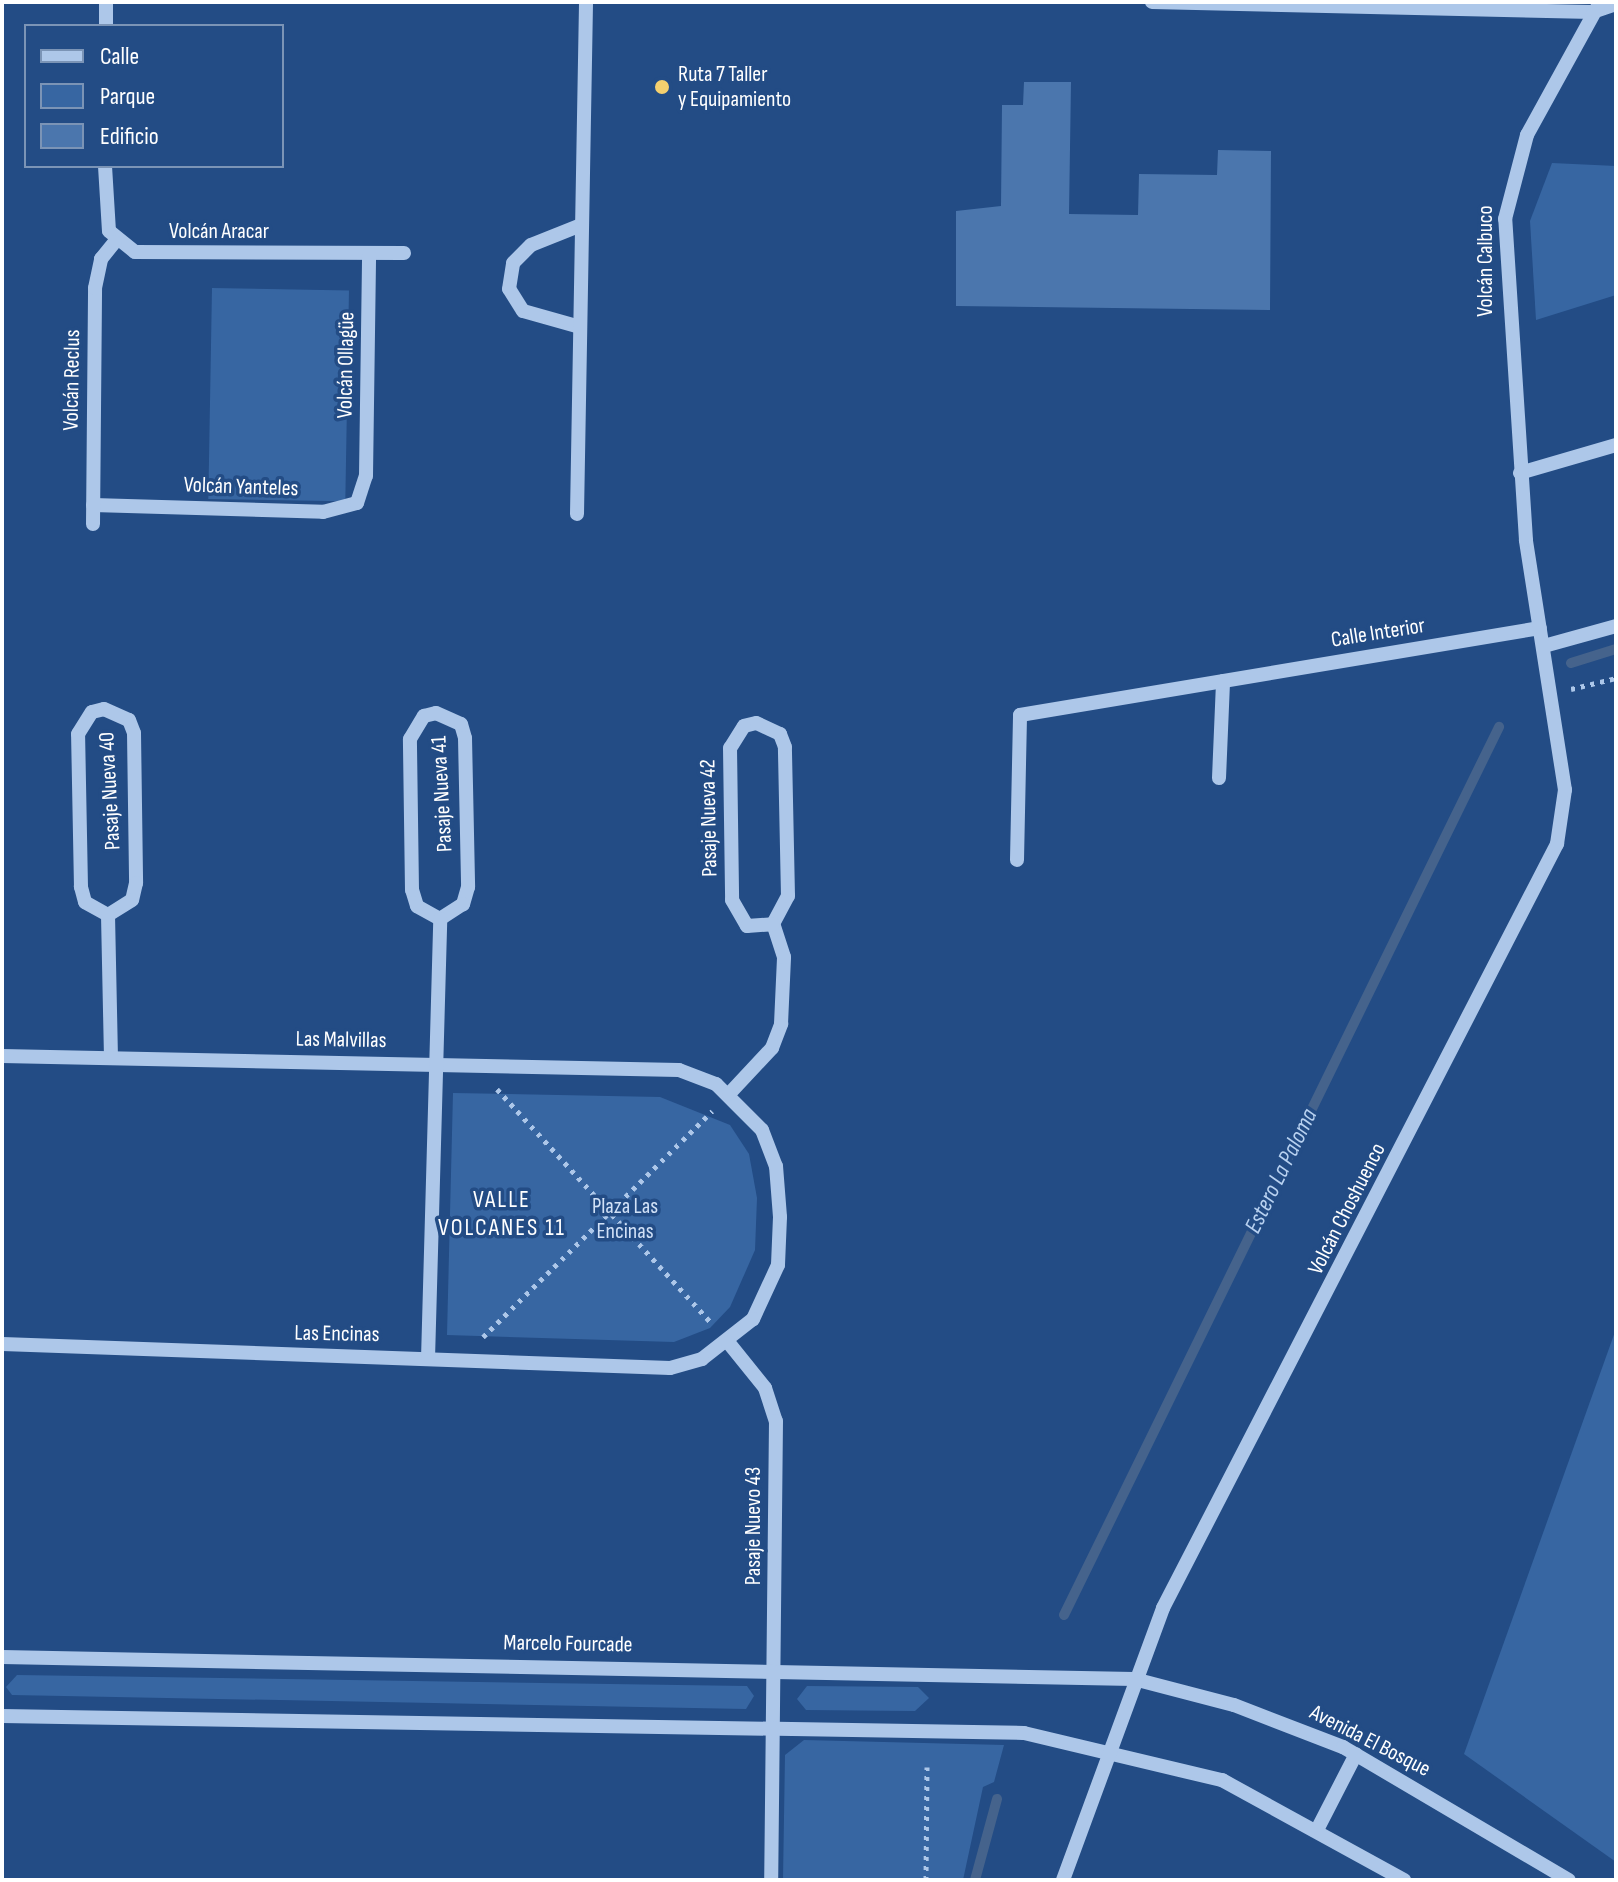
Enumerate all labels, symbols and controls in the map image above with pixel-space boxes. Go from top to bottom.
legend [24,24,284,168]
text: Calle [100,42,139,71]
place label: Ruta 7 Taller y Equipamiento [678,61,791,112]
marker: Ruta 7 Taller y Equipamiento [653,78,671,96]
text: Parque [100,82,155,111]
text: Edificio [100,122,159,151]
street label: Volcán Calbuco [1473,205,1499,317]
street label: Volcán Aracar [169,219,269,245]
street label: Volcán Ollagüe [332,311,360,419]
street label: Volcán Reclus [58,329,86,431]
street label: Volcán Yanteles [183,472,299,502]
street label: Calle Interior [1329,613,1427,653]
street label: Pasaje Nueva 40 [94,731,126,851]
street label: Pasaje Nueva 41 [426,735,458,853]
street label: Pasaje Nueva 42 [695,759,723,877]
street label: Las Malvillas [295,1026,387,1054]
water label: Estero La Paloma [1238,1104,1324,1238]
street label: Volcán Choshuenco [1303,1139,1391,1279]
district label: VALLE VOLCANES 11 [438,1186,566,1242]
park label: Plaza Las Encinas [592,1193,658,1244]
street label: Las Encinas [294,1320,380,1348]
street label: Pasaje Nuevo 43 [741,1467,767,1585]
street label: Marcelo Fourcade [503,1630,633,1658]
street label: Avenida El Bosque [1305,1699,1435,1783]

